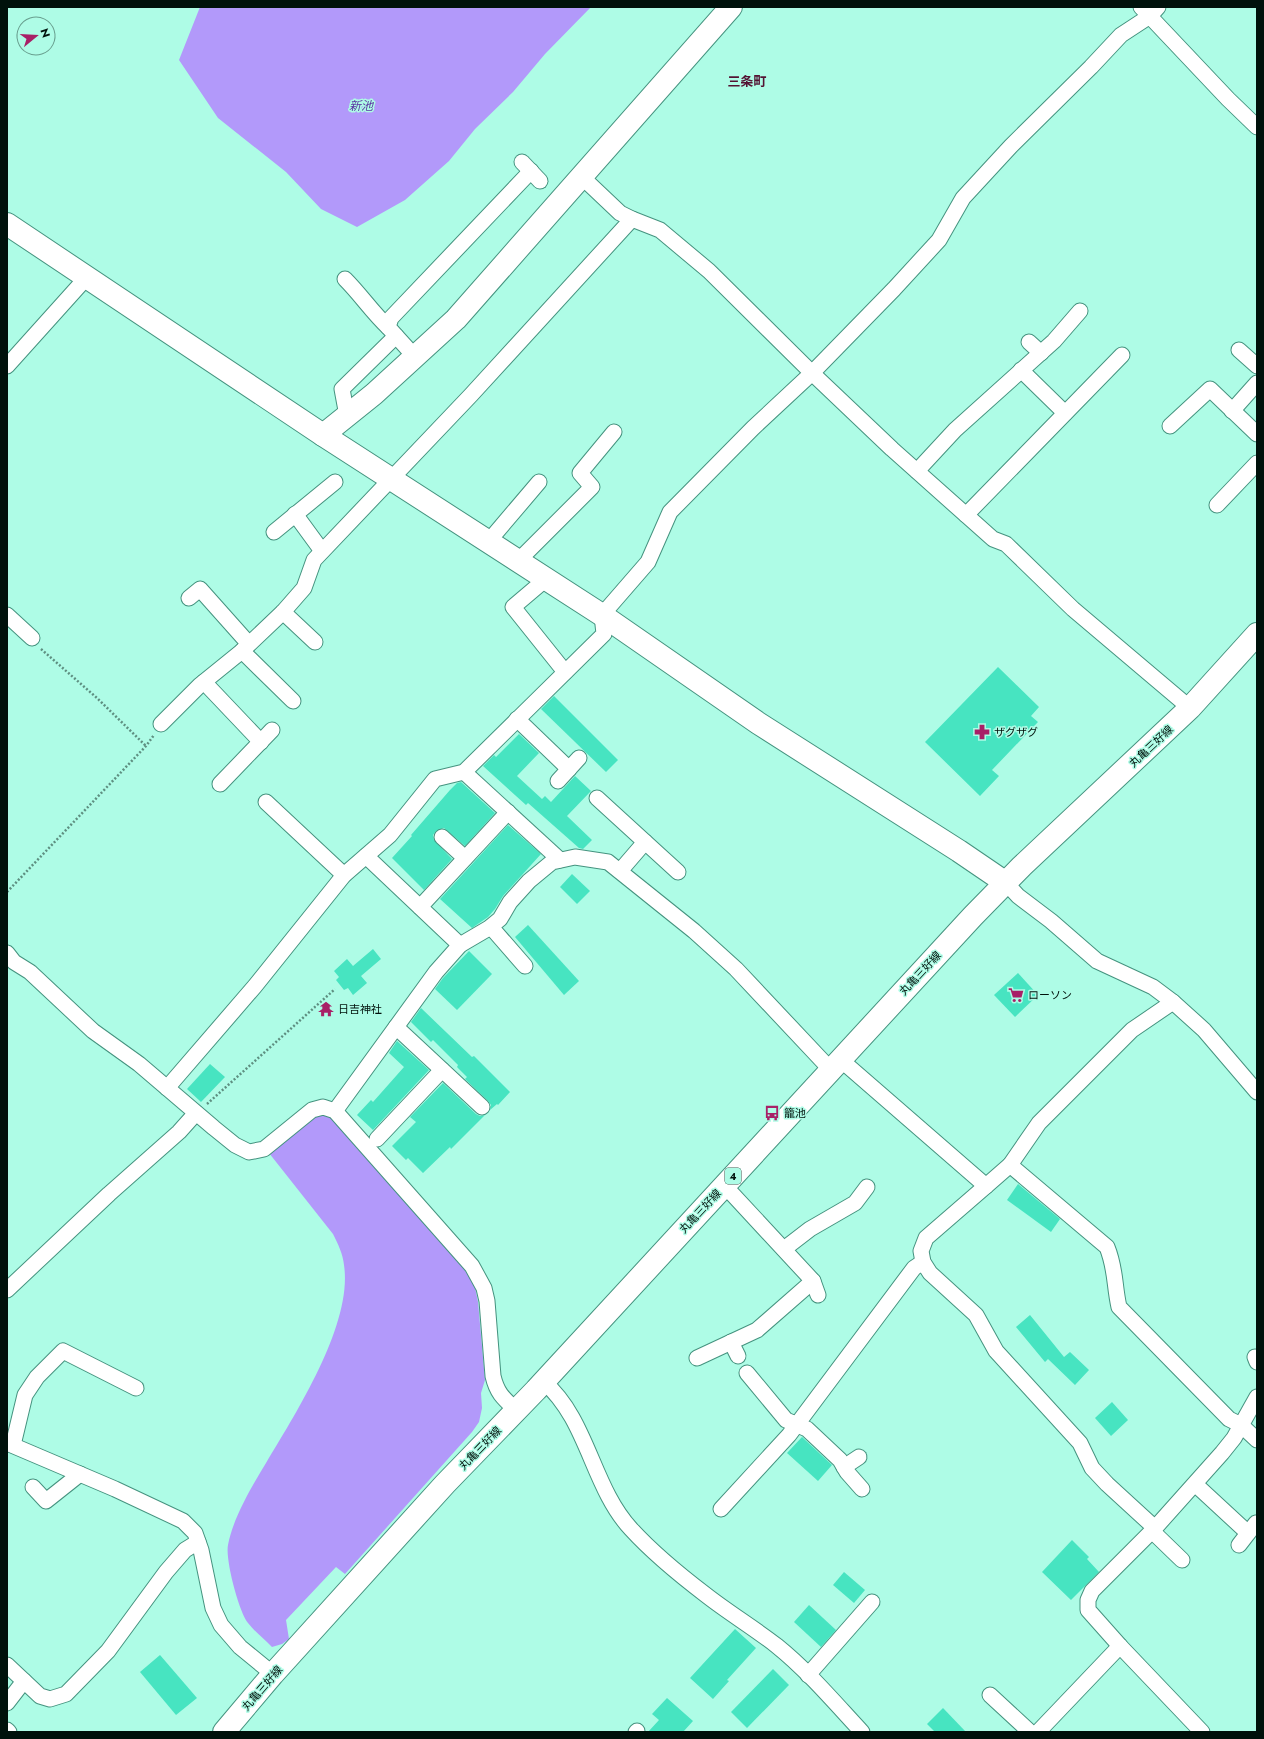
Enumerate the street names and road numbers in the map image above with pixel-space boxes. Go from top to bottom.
street label: 丸亀三好線 [1125,721,1177,771]
street label: 丸亀三好線 [895,947,945,999]
road number: 4 [725,1168,741,1184]
street label: 丸亀三好線 [675,1185,725,1237]
street label: 丸亀三好線 [455,1423,505,1473]
street label: 丸亀三好線 [238,1662,286,1714]

